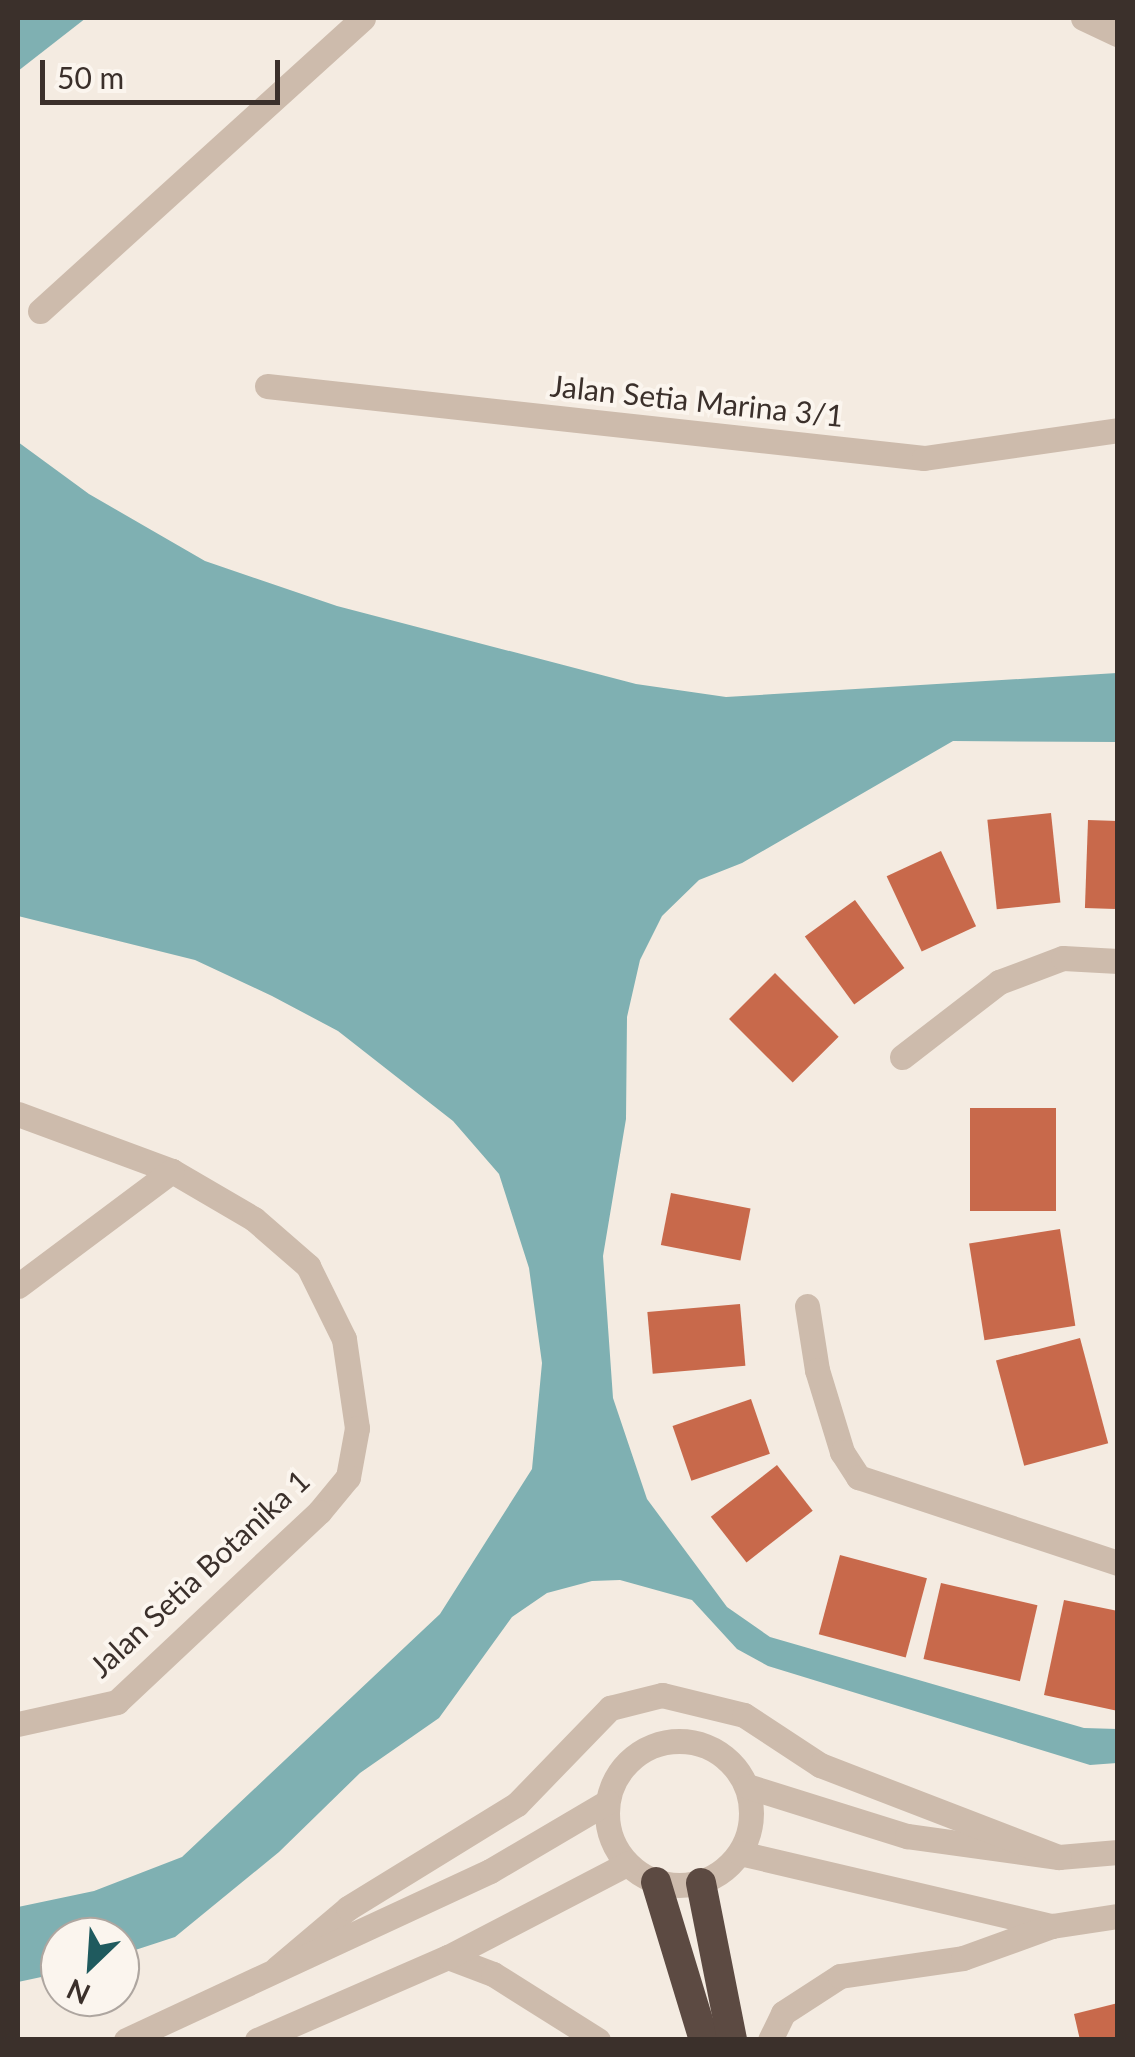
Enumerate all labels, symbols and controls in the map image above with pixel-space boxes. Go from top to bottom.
scale bar [45,40,285,102]
text: 50 m [57,59,124,95]
street label: Jalan Setia Marina 3/1 [549,367,845,433]
street label: Jalan Setia Botanika 1 [82,1462,316,1684]
north arrow [40,1917,140,2017]
text: N [61,1972,95,2012]

